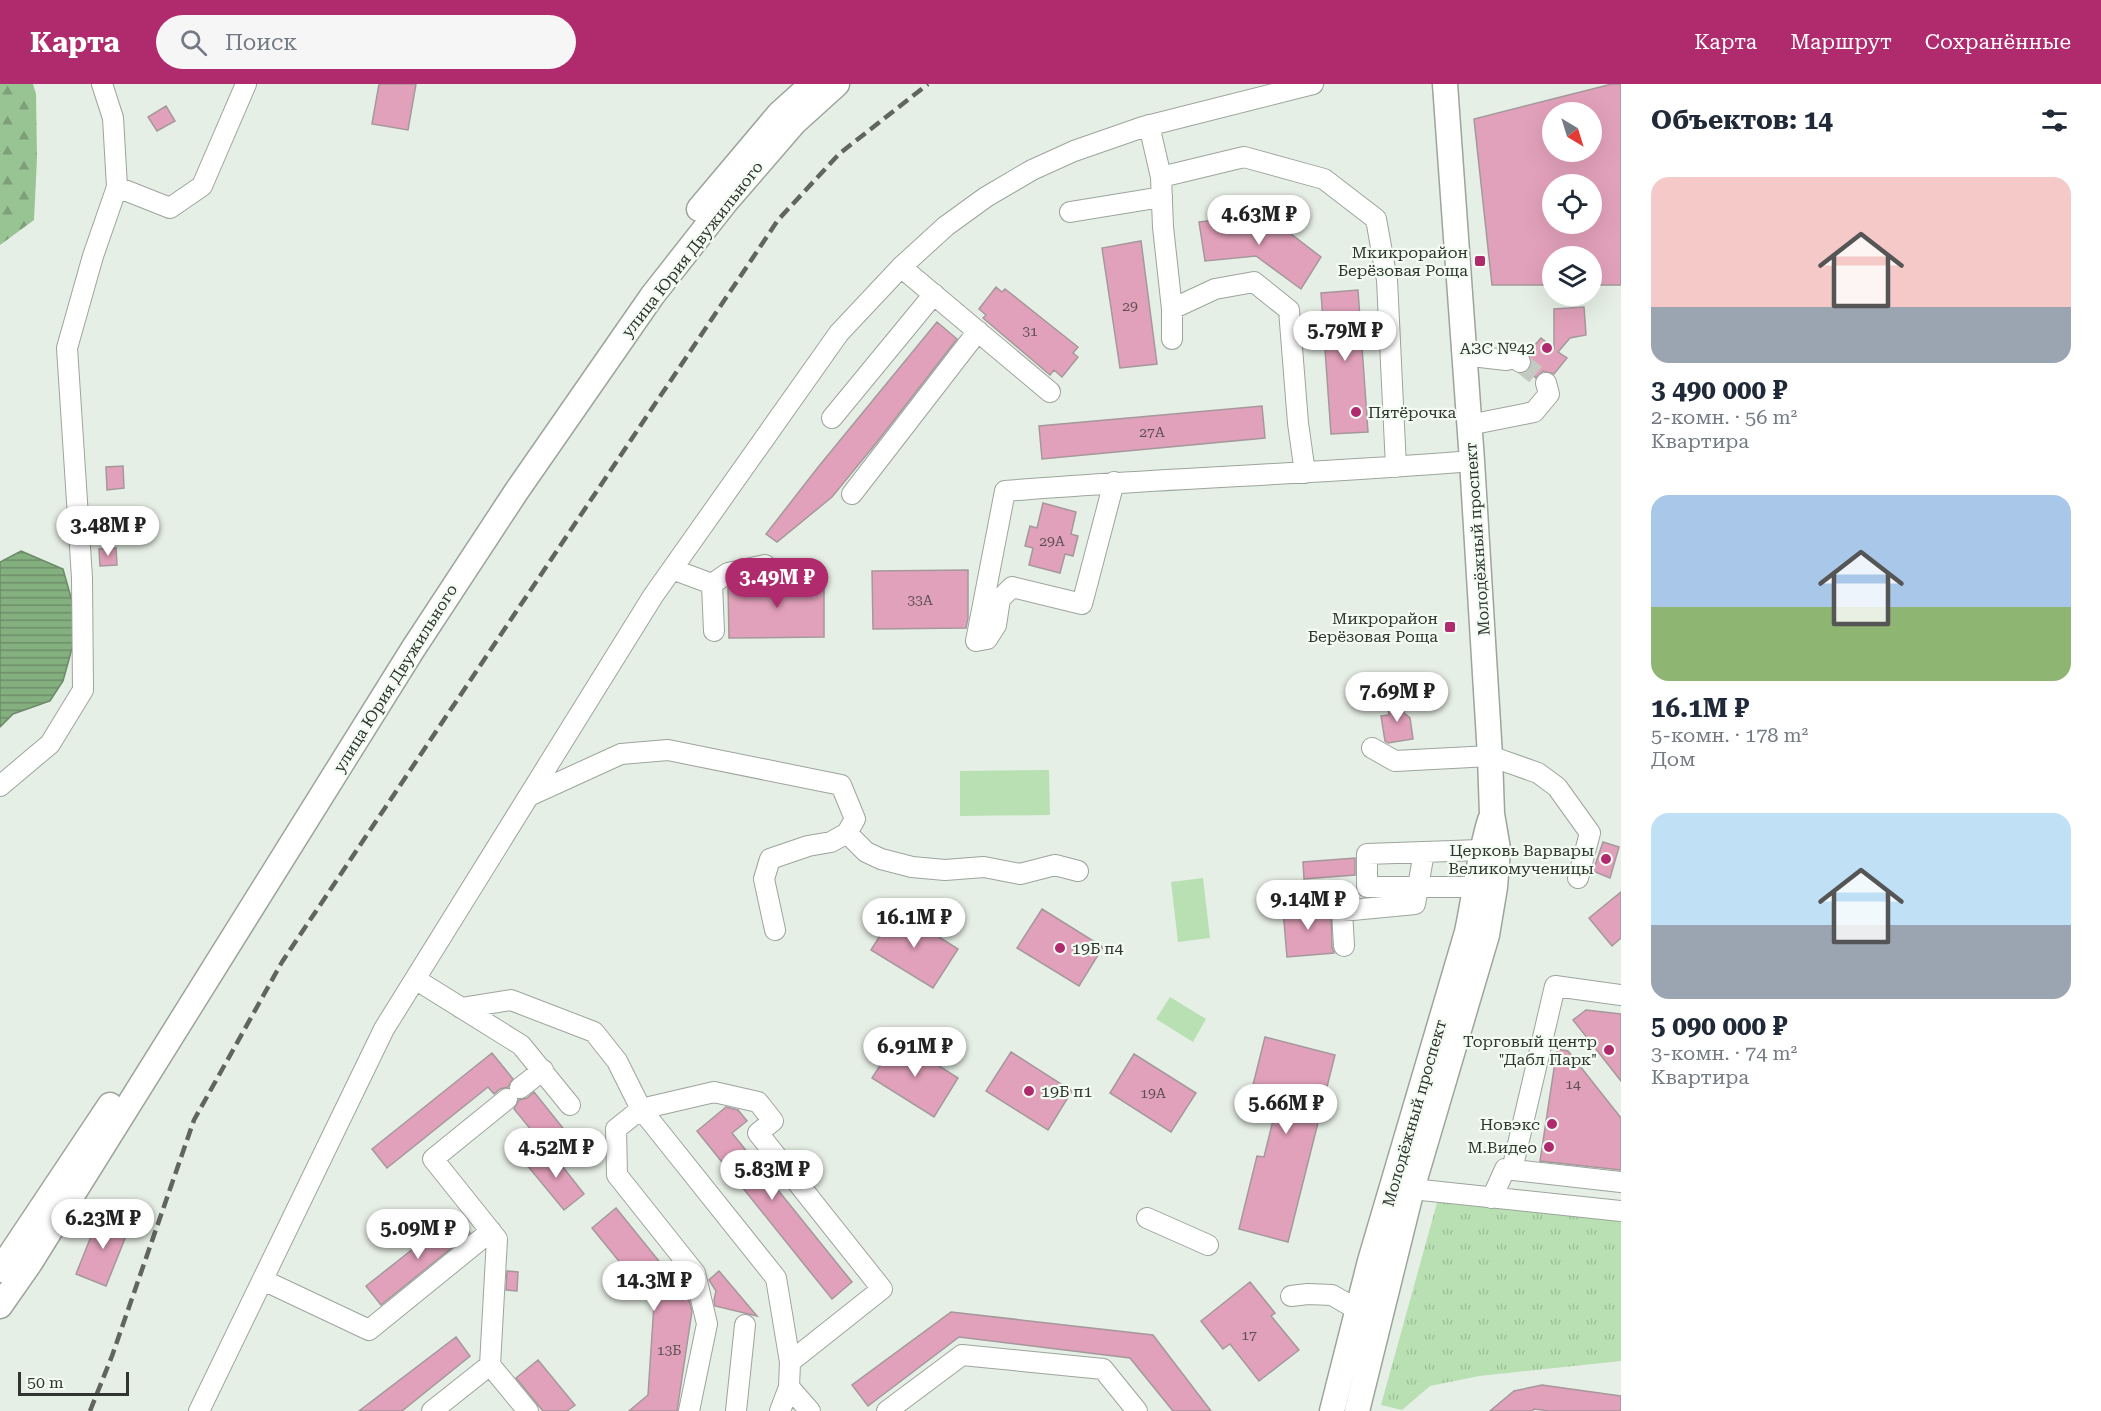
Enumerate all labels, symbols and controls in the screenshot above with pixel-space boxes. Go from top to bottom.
search box [156,15,576,69]
text: Карта [30,26,120,59]
icon: search [177,26,210,59]
text: Поиск [225,30,297,55]
text: Карта [1694,30,1757,54]
text: Маршрут [1790,30,1892,54]
text: Сохранённые [1925,30,2071,54]
north arrow [1542,102,1602,162]
map controls [1542,102,1602,306]
icon: filters [2038,104,2071,137]
text: Объектов: 14 [1651,105,1833,135]
street label: улица Юрия Двужильного [618,157,767,341]
button: locate [1542,174,1602,234]
pin: 4.63M ₽ [1204,195,1314,246]
text: 4.63M ₽ [1221,202,1297,226]
icon: home [1807,216,1915,324]
place label: Мкикрорайон Берёзовая Роща [1338,243,1468,280]
button: layers [1542,246,1602,306]
marker: Мкикрорайон Берёзовая Роща [1473,254,1487,268]
house number: 29 [1122,298,1138,314]
pin: 5.79M ₽ [1290,311,1400,362]
text: 5.79M ₽ [1307,318,1383,342]
house number: 31 [1022,323,1038,339]
place label: АЗС №42 [1460,339,1535,358]
marker: АЗС №42 [1540,341,1554,355]
text: 3 490 000 ₽ [1651,375,1787,405]
place label: Пятёрочка [1368,403,1456,422]
marker: Пятёрочка [1349,405,1363,419]
text: 2-комн. · 56 m² [1651,405,1797,429]
house number: 27А [1139,424,1165,440]
text: Квартира [1651,429,1749,453]
street label: Молодёжный проспект [1461,442,1494,636]
pin: 3.48M ₽ [53,506,163,557]
text: 3.48M ₽ [70,513,146,537]
house number: 29А [1039,533,1065,549]
icon: home [1807,534,1915,642]
pin: 3.49M ₽ [722,558,832,609]
text: 3.49M ₽ [739,565,815,589]
street label: улица Юрия Двужильного [330,581,461,776]
house number: 33А [907,592,933,608]
place label: Микрорайон Берёзовая Роща [1308,609,1438,646]
marker: Микрорайон Берёзовая Роща [1443,620,1457,634]
pin: 7.69M ₽ [1342,672,1452,723]
text: 7.69M ₽ [1359,679,1435,703]
text: 16.1M ₽ [1651,693,1749,723]
text: 5-комн. · 178 m² [1651,723,1808,747]
text: Дом [1651,747,1695,771]
place label: Церковь Варвары Великомученицы [1448,841,1594,878]
marker: Церковь Варвары Великомученицы [1599,852,1613,866]
icon: home [1807,852,1915,960]
pin: 9.14M ₽ [1253,880,1363,931]
text: 9.14M ₽ [1270,887,1346,911]
pin: 16.1M ₽ [859,898,969,949]
text: 16.1M ₽ [876,905,952,929]
place label: 19Б п4 [1072,939,1123,958]
marker: 19Б п4 [1053,941,1067,955]
text: 5 090 000 ₽ [1651,1011,1787,1041]
street label: Молодёжный проспект [1379,1017,1450,1209]
pin: 6.91M ₽ [860,1027,970,1078]
place label: Торговый центр "Дабл Парк" [1463,1032,1597,1069]
text: 6.91M ₽ [877,1034,953,1058]
text: 3-комн. · 74 m² [1651,1041,1797,1065]
marker: Торговый центр "Дабл Парк" [1602,1043,1616,1057]
text: Квартира [1651,1065,1749,1089]
house number: 14 [1565,1076,1581,1092]
place label: 19Б п1 [1041,1082,1092,1101]
marker: 19Б п1 [1022,1084,1036,1098]
pin: 5.66M ₽ [1231,1084,1341,1135]
house number: 19А [1140,1085,1166,1101]
text: 5.66M ₽ [1248,1091,1324,1115]
place label: Новэкс [1480,1115,1540,1134]
marker: Новэкс [1545,1117,1559,1131]
pin: 4.52M ₽ [501,1128,611,1179]
text: 4.52M ₽ [518,1135,594,1159]
place label: М.Видео [1467,1138,1537,1157]
marker: М.Видео [1542,1140,1556,1154]
pin: 5.83M ₽ [717,1150,827,1201]
text: 5.83M ₽ [734,1157,810,1181]
pin: 6.23M ₽ [48,1199,158,1250]
text: 6.23M ₽ [65,1206,141,1230]
pin: 5.09M ₽ [363,1209,473,1260]
text: 5.09M ₽ [380,1216,456,1240]
pin: 14.3M ₽ [599,1261,709,1312]
text: 14.3M ₽ [616,1268,692,1292]
house number: 17 [1241,1327,1257,1343]
house number: 13Б [657,1342,681,1358]
scale bar [18,1369,129,1396]
text: 50 m [27,1373,64,1392]

